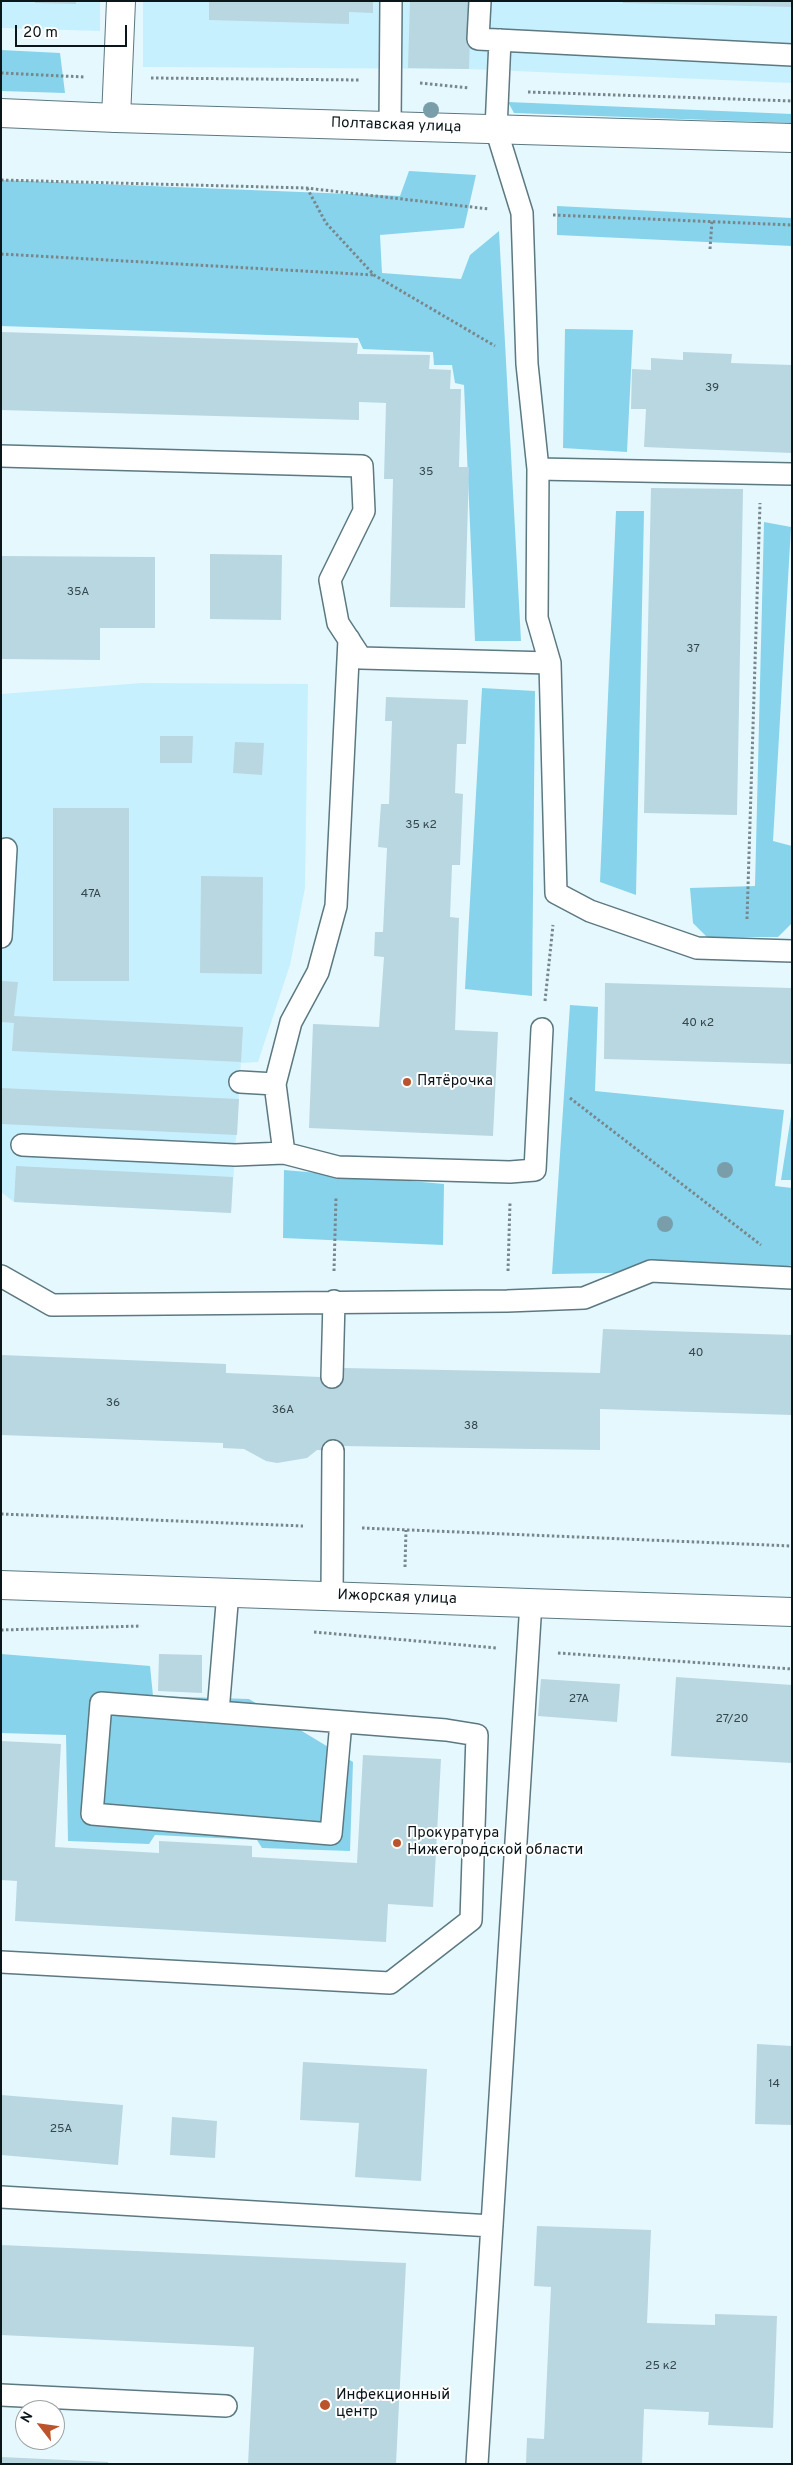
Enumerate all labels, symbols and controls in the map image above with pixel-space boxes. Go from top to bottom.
scale bar [18,15,130,47]
text: 20 m [23,24,58,43]
street label: Полтавская улица [330,115,462,137]
house number: 39 [705,382,719,396]
house number: 35 [419,466,433,480]
house number: 35А [67,586,89,600]
house number: 37 [686,643,700,657]
house number: 35 к2 [405,819,437,833]
house number: 47А [81,888,101,902]
house number: 40 к2 [682,1017,714,1031]
place label: Пятёрочка [417,1073,493,1091]
marker: Пятёрочка [401,1076,413,1088]
house number: 40 [688,1347,704,1361]
house number: 36 [106,1397,120,1411]
house number: 36А [272,1404,294,1418]
house number: 38 [464,1420,478,1434]
street label: Ижорская улица [337,1587,457,1609]
house number: 27А [569,1693,589,1707]
house number: 27/20 [715,1713,749,1727]
place label: Прокуратура Нижегородской области [407,1825,583,1860]
marker: Прокуратура Нижегородской области [391,1837,403,1849]
house number: 14 [768,2078,780,2092]
house number: 25А [50,2123,72,2137]
house number: 25 к2 [645,2360,677,2374]
place label: Инфекционный центр [336,2387,450,2422]
marker: Инфекционный центр [318,2398,332,2412]
north arrow [15,2400,65,2450]
text: N [18,2409,37,2426]

